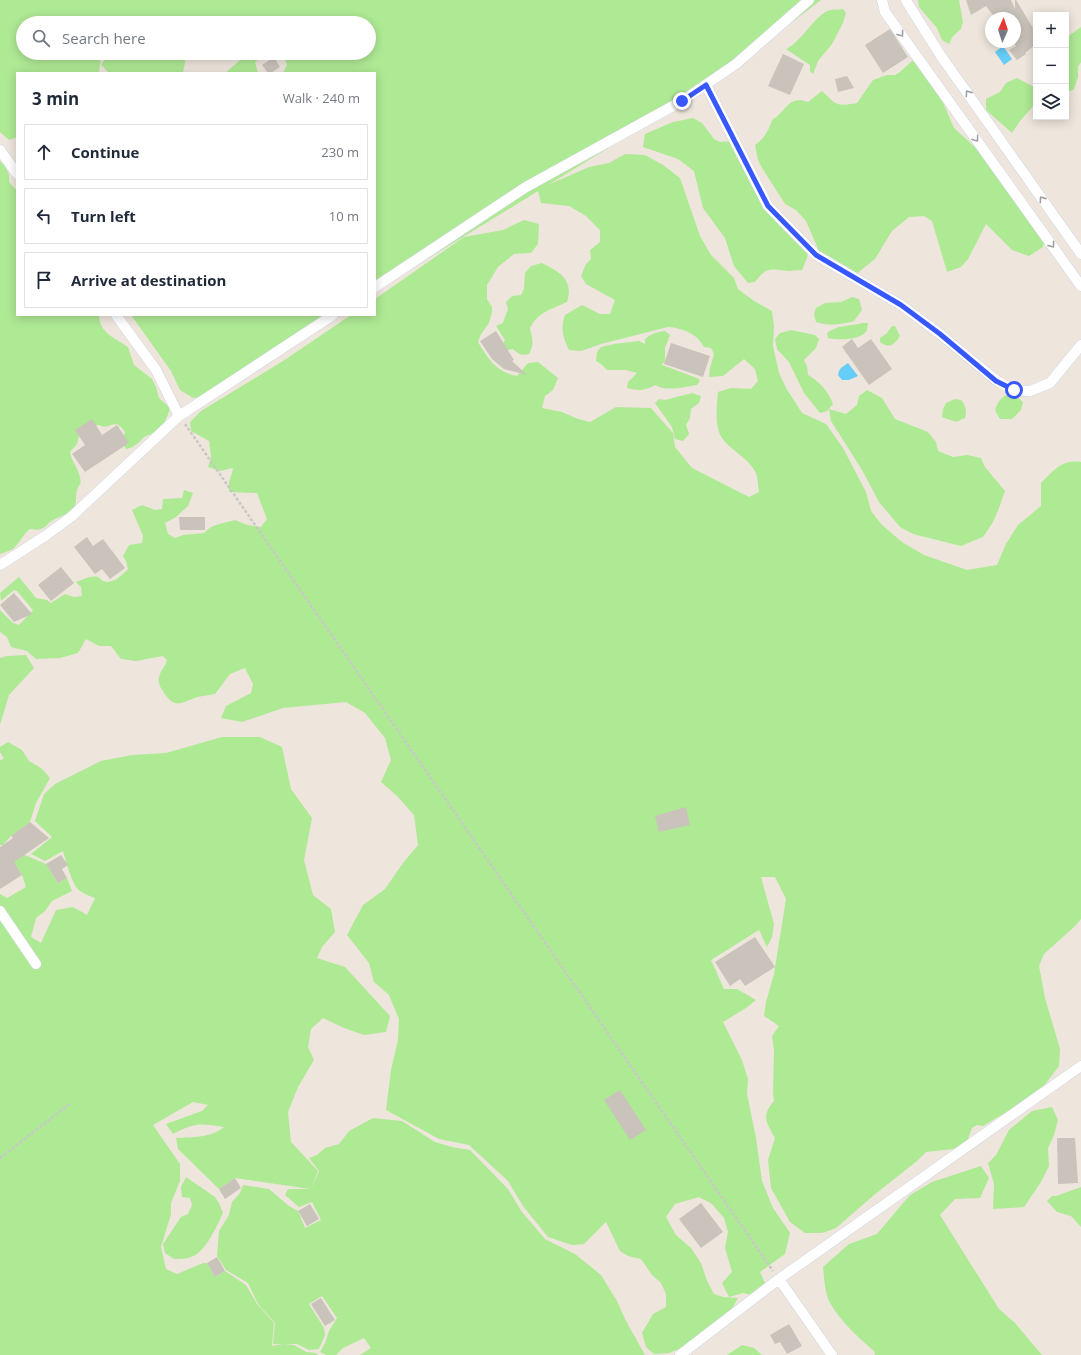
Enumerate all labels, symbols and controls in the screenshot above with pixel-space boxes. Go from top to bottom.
north arrow [985,12,1021,48]
map controls [1033,12,1069,120]
button: + [1033,12,1069,48]
search box [16,16,376,60]
icon: search [30,27,52,49]
text: Search here [62,28,146,48]
one-way arrow [896,29,903,36]
button: − [1033,48,1069,84]
button: layers [1033,84,1069,120]
text: 3 min [32,87,79,110]
text: Walk · 240 m [283,89,360,107]
one-way arrow [965,90,973,97]
route end [673,92,691,110]
one-way arrow [971,135,978,142]
icon: ahead [33,141,55,163]
text: Continue [71,142,139,162]
text: 230 m [321,143,359,161]
one-way arrow [1040,197,1047,204]
icon: left [33,205,55,227]
text: Turn left [71,206,136,226]
text: 10 m [329,207,359,225]
one-way arrow [1047,241,1054,248]
icon: arrive [33,269,55,291]
text: Arrive at destination [71,270,226,290]
route start [1005,381,1023,399]

